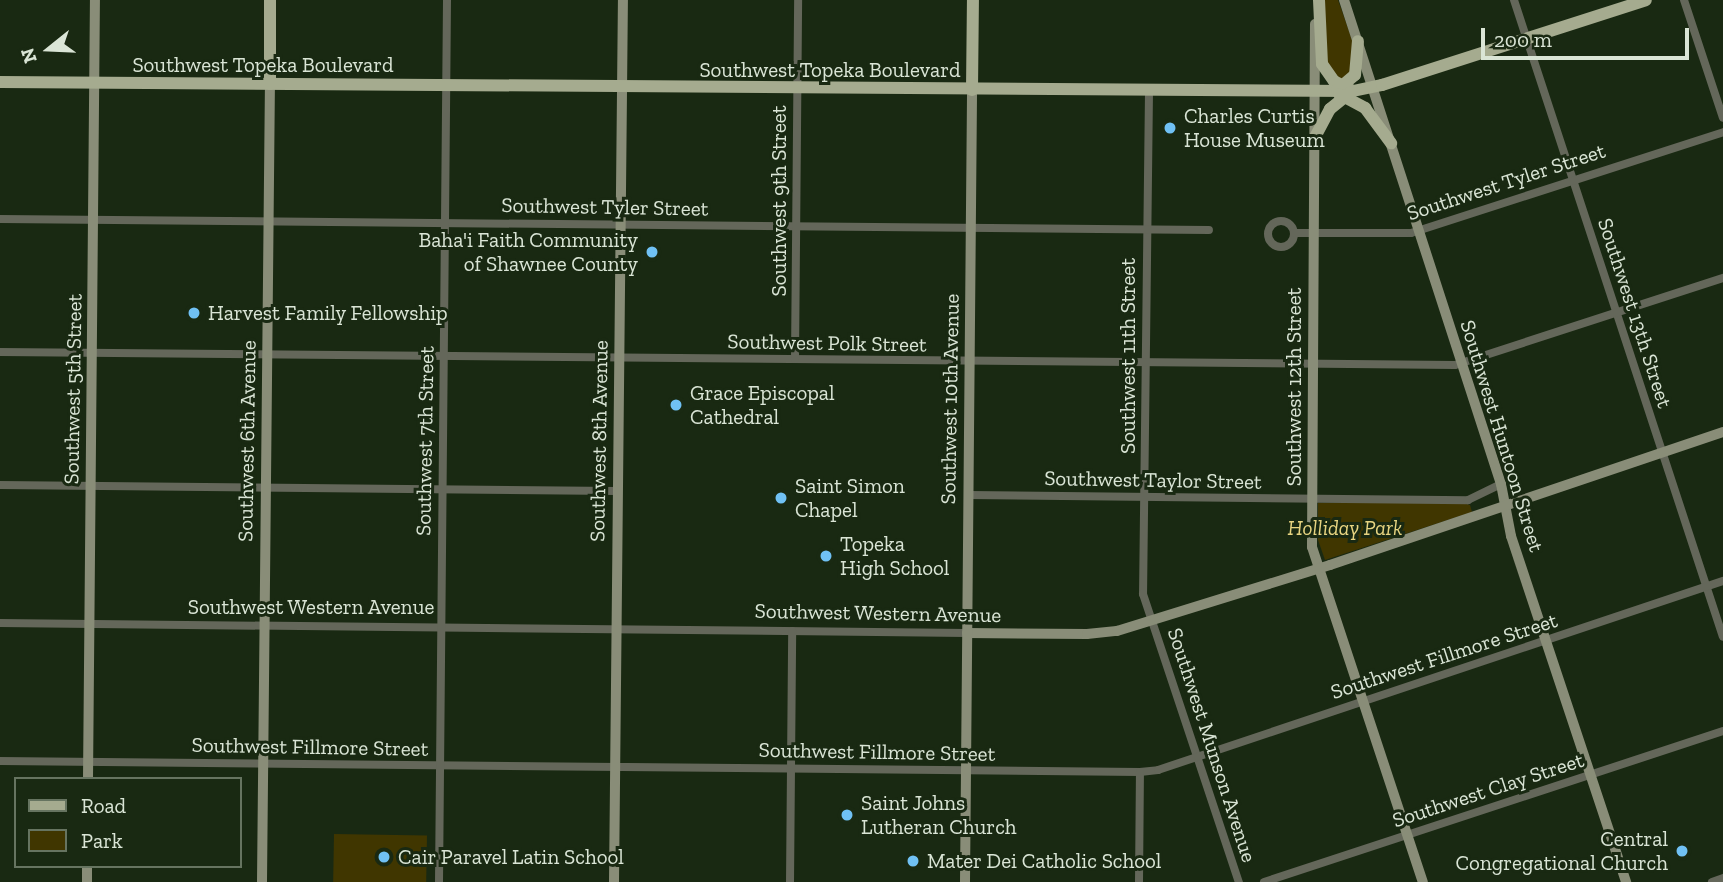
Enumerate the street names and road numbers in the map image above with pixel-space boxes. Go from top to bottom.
street label: Southwest Topeka Boulevard [132,52,394,78]
street label: Southwest Topeka Boulevard [699,57,961,83]
street label: Southwest 9th Street [766,105,792,297]
street label: Southwest Tyler Street [1403,138,1609,226]
street label: Southwest Tyler Street [501,193,709,221]
street label: Southwest 13th Street [1592,215,1678,411]
street label: Southwest 11th Street [1115,258,1141,454]
street label: Southwest 12th Street [1281,288,1307,486]
street label: Southwest 5th Street [59,293,87,485]
street label: Southwest 10th Avenue [936,293,964,505]
street label: Southwest Huntoon Street [1455,317,1549,555]
street label: Southwest Polk Street [727,329,927,357]
street label: Southwest 6th Avenue [233,340,261,542]
street label: Southwest 8th Avenue [585,340,613,542]
street label: Southwest 7th Street [411,346,439,536]
street label: Southwest Taylor Street [1044,465,1262,495]
street label: Southwest Western Avenue [187,594,435,620]
street label: Southwest Western Avenue [754,598,1002,628]
street label: Southwest Fillmore Street [1327,607,1561,705]
street label: Southwest Munson Avenue [1162,624,1262,866]
street label: Southwest Fillmore Street [191,732,429,762]
street label: Southwest Fillmore Street [758,737,996,767]
street label: Southwest Clay Street [1389,747,1587,833]

